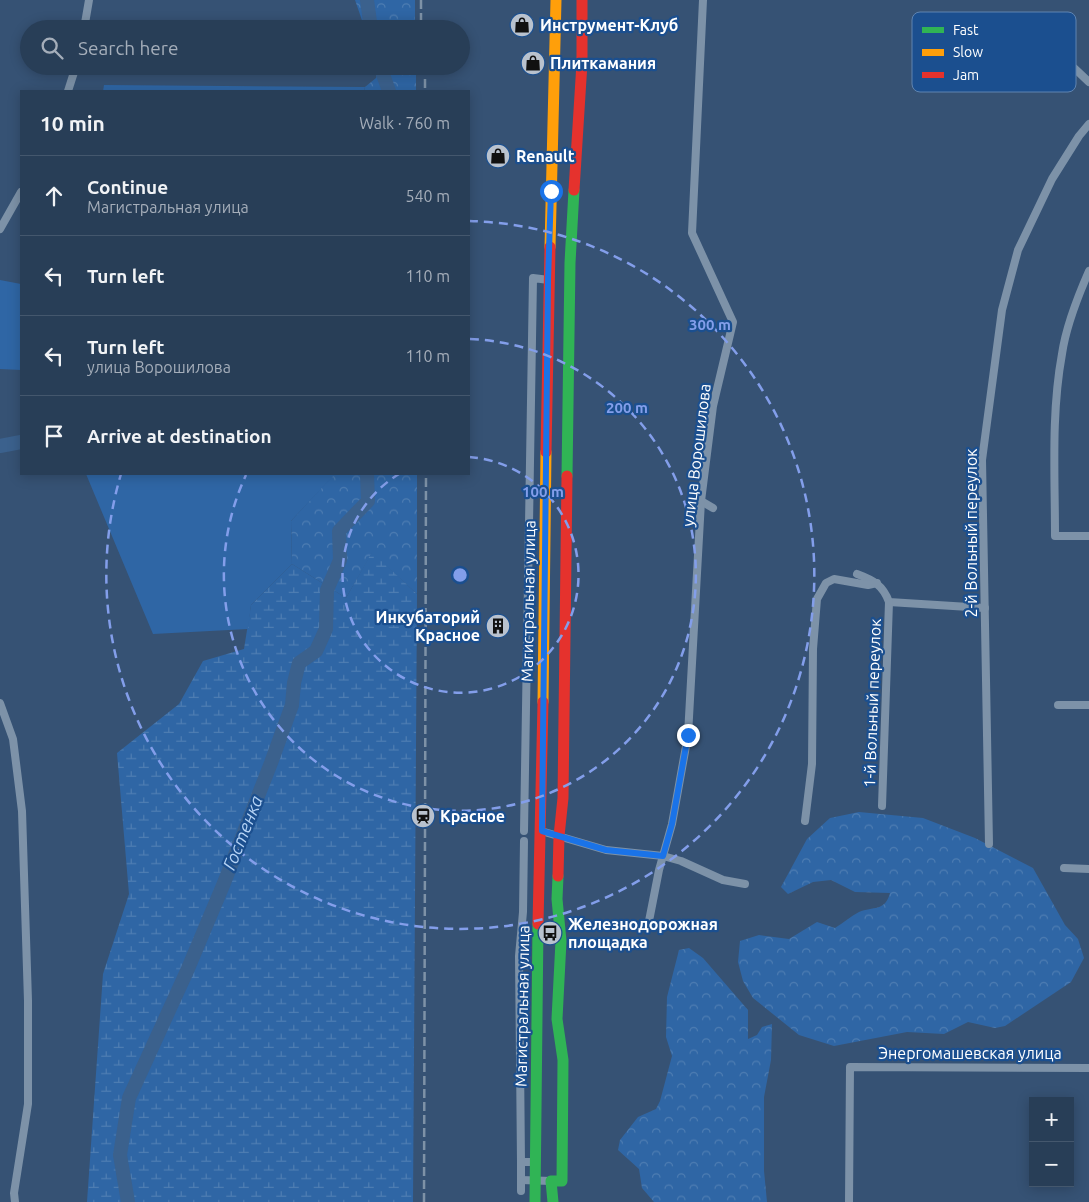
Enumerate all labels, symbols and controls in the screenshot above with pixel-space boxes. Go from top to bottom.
shop icon: Инструмент-Клуб [509,12,535,38]
legend [912,12,1076,92]
place label: Инструмент-Клуб [540,16,678,34]
search box [20,20,470,75]
text: Fast [953,22,979,38]
icon: search [38,34,66,62]
text: Search here [78,37,178,59]
text: Slow [953,44,983,60]
shop icon: Плиткамания [520,50,546,76]
place label: Плиткамания [550,54,656,72]
text: Jam [953,67,979,83]
text: 10 min [40,111,105,135]
text: Walk · 760 m [359,114,450,132]
shop icon: Renault [485,143,511,169]
place label: Renault [516,147,575,165]
text: Continue [87,176,168,198]
route start [540,180,563,203]
icon: ahead [40,182,68,210]
text: 540 m [405,187,450,205]
text: Магистральная улица [87,198,249,216]
icon: left [40,262,68,290]
text: Turn left [87,265,165,287]
text: 110 m [405,267,450,285]
text: 300 m [689,316,731,333]
text: Turn left [87,336,165,358]
icon: left [40,342,68,370]
text: 110 m [405,347,450,365]
text: улица Ворошилова [87,358,231,376]
street label: улица Ворошилова [678,382,714,528]
text: 200 m [606,399,648,416]
icon: arrive [40,422,68,450]
text: Arrive at destination [87,425,272,447]
street label: 2-й Вольный переулок [962,449,980,617]
text: 100 m [522,483,564,500]
street label: Магистральная улица [518,520,538,682]
centre of rings [451,566,469,584]
place label: Инкубаторий Красное [376,608,480,644]
building icon: Инкубаторий Красное [485,613,511,639]
street label: 1-й Вольный переулок [860,618,884,788]
route end [677,724,700,747]
water label: Гостенка [218,792,266,873]
station icon: Красное [410,803,436,829]
place label: Красное [440,807,505,825]
place label: Железнодорожная площадка [568,915,718,951]
bus stop icon: Железнодорожная площадка [537,920,563,946]
street label: Магистральная улица [512,925,532,1087]
street label: Энергомашевская улица [878,1044,1062,1062]
map controls [1029,1097,1074,1187]
button: + [1029,1097,1074,1142]
button: − [1029,1142,1074,1187]

